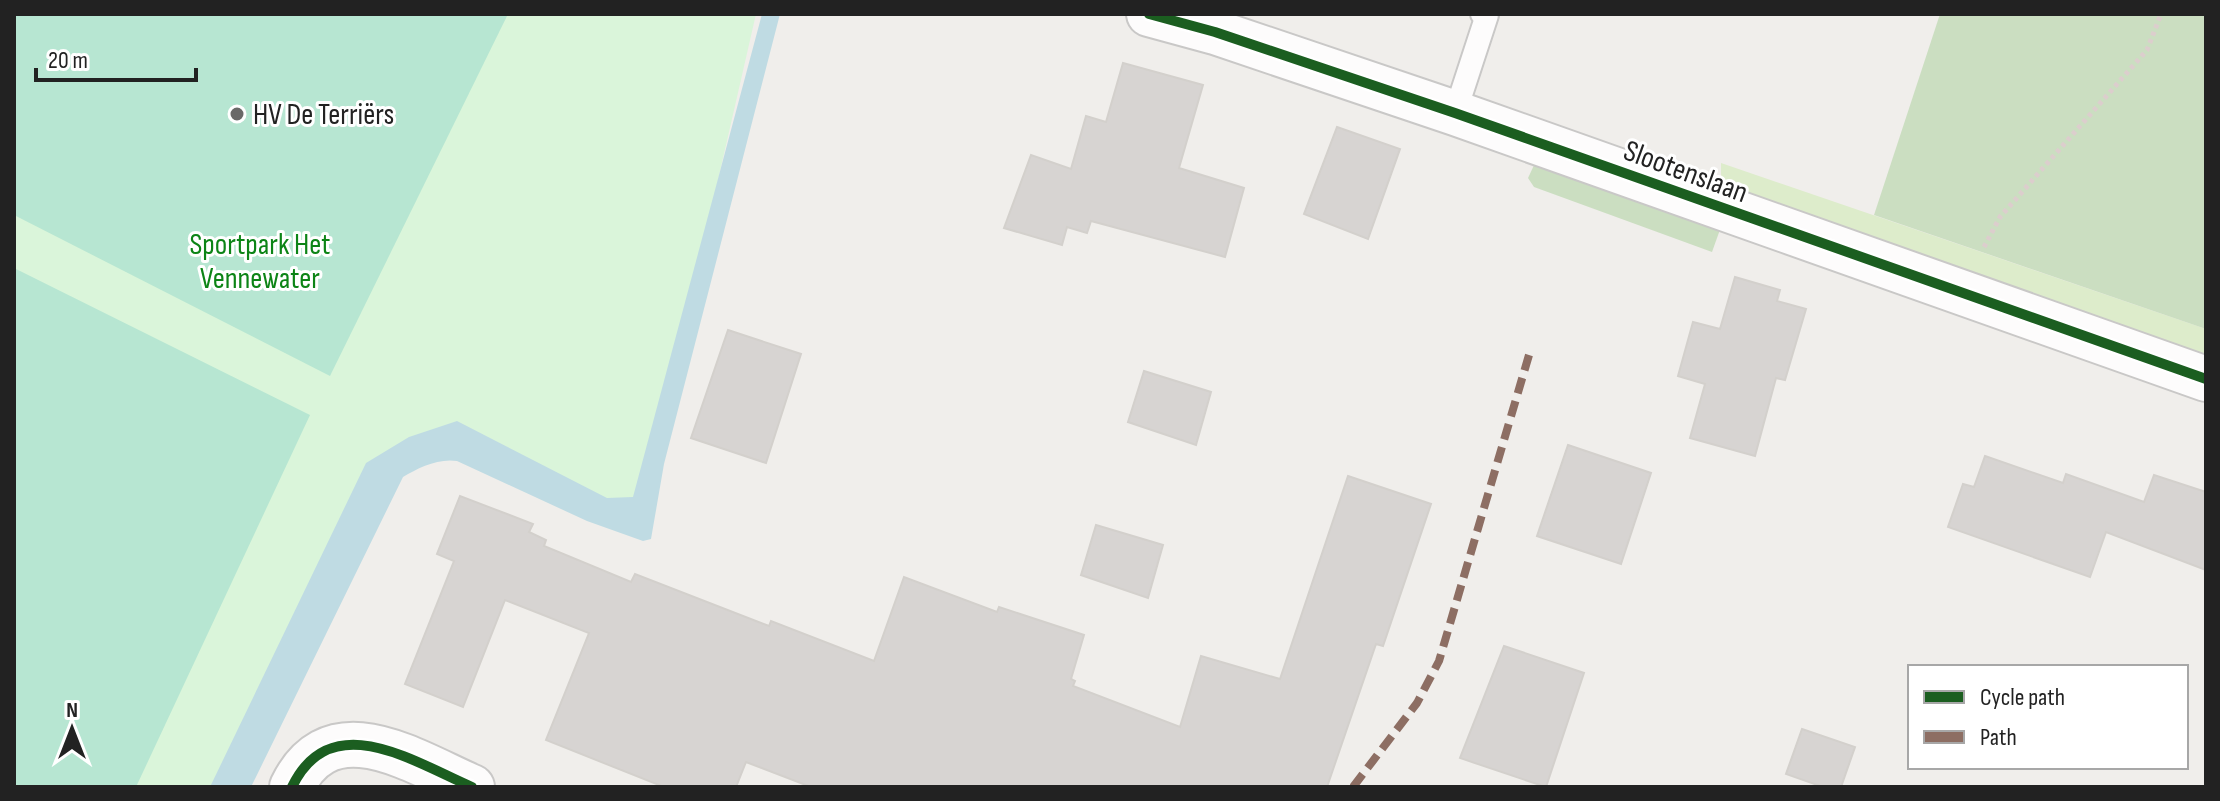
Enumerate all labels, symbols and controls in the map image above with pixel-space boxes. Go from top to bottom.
scale bar [36,32,196,82]
text: 20 m [48,46,88,75]
place label: HV De Terriërs [253,97,394,133]
marker: HV De Terriërs [228,105,246,123]
street label: Slootenslaan [1619,133,1753,211]
park label: Sportpark Het Vennewater [190,227,330,297]
legend [1908,665,2188,769]
text: Cycle path [1980,683,2065,712]
north arrow [32,689,112,769]
text: N [66,697,78,724]
text: Path [1980,723,2017,752]

